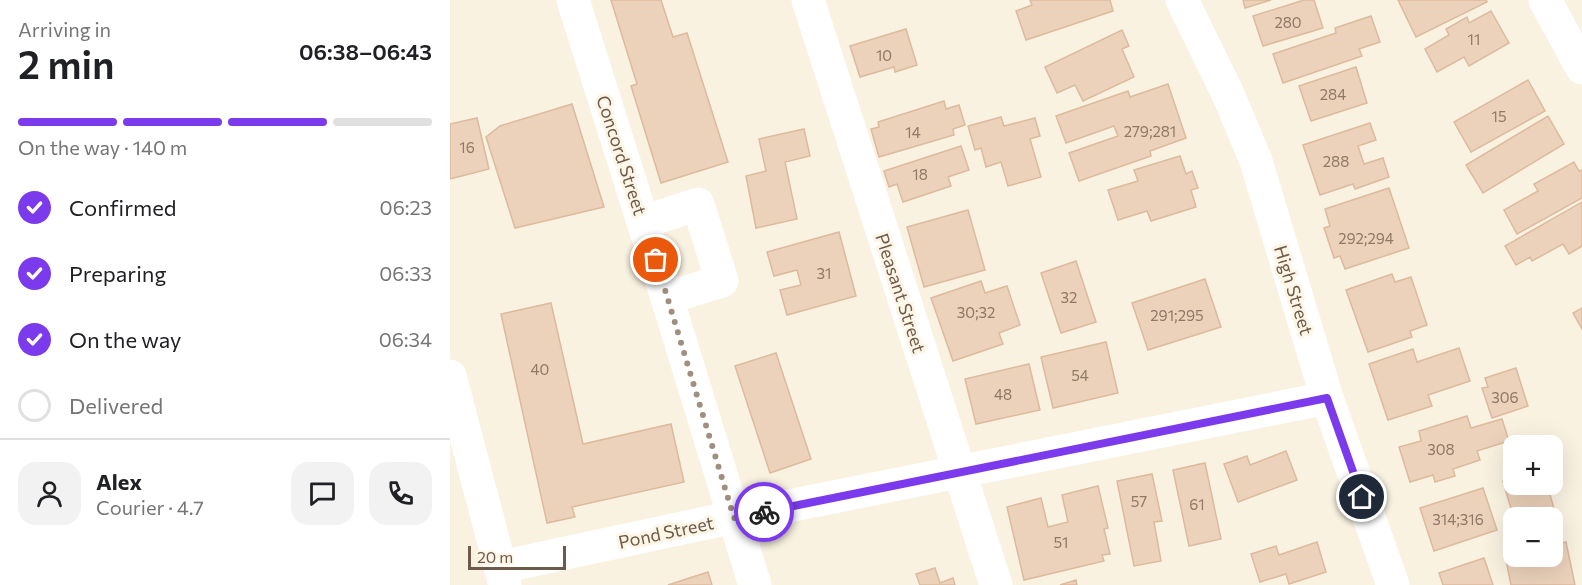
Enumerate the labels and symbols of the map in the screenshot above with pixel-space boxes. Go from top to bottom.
house number: 280 [1274,13,1302,31]
house number: 11 [1468,30,1480,48]
house number: 10 [876,46,892,64]
house number: 284 [1320,85,1346,103]
street label: Concord Street [592,92,652,218]
house number: 15 [1491,107,1507,125]
house number: 279;281 [1124,122,1176,140]
house number: 14 [905,123,921,141]
house number: 16 [459,138,475,156]
house number: 288 [1323,152,1349,170]
house number: 18 [912,165,928,183]
house number: 292;294 [1338,229,1394,247]
street label: Pleasant Street [871,230,931,356]
pin [630,234,681,285]
street label: High Street [1270,243,1318,337]
house number: 31 [817,264,831,282]
house number: 32 [1061,288,1077,306]
house number: 30;32 [957,303,995,321]
house number: 291;295 [1150,306,1204,324]
house number: 40 [531,360,549,378]
house number: 54 [1071,366,1089,384]
house number: 48 [994,385,1012,403]
house number: 306 [1491,388,1519,406]
house number: 308 [1427,440,1455,458]
pin [1336,471,1387,522]
courier [734,482,794,542]
house number: 57 [1131,492,1147,510]
house number: 61 [1189,495,1205,513]
house number: 314;316 [1432,510,1484,528]
street label: Pond Street [616,511,716,553]
house number: 51 [1053,533,1069,551]
scale bar [468,543,566,570]

